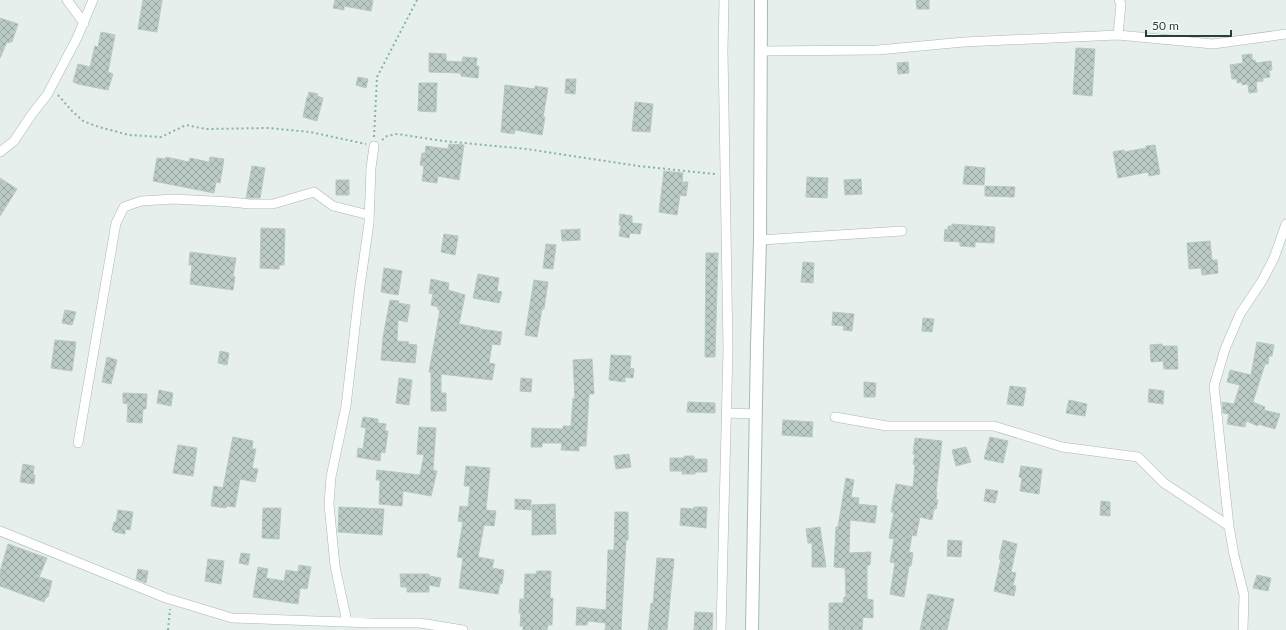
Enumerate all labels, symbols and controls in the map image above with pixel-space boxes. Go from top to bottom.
scale bar [1146,12,1231,38]
text: 50 m [1152,18,1179,33]

